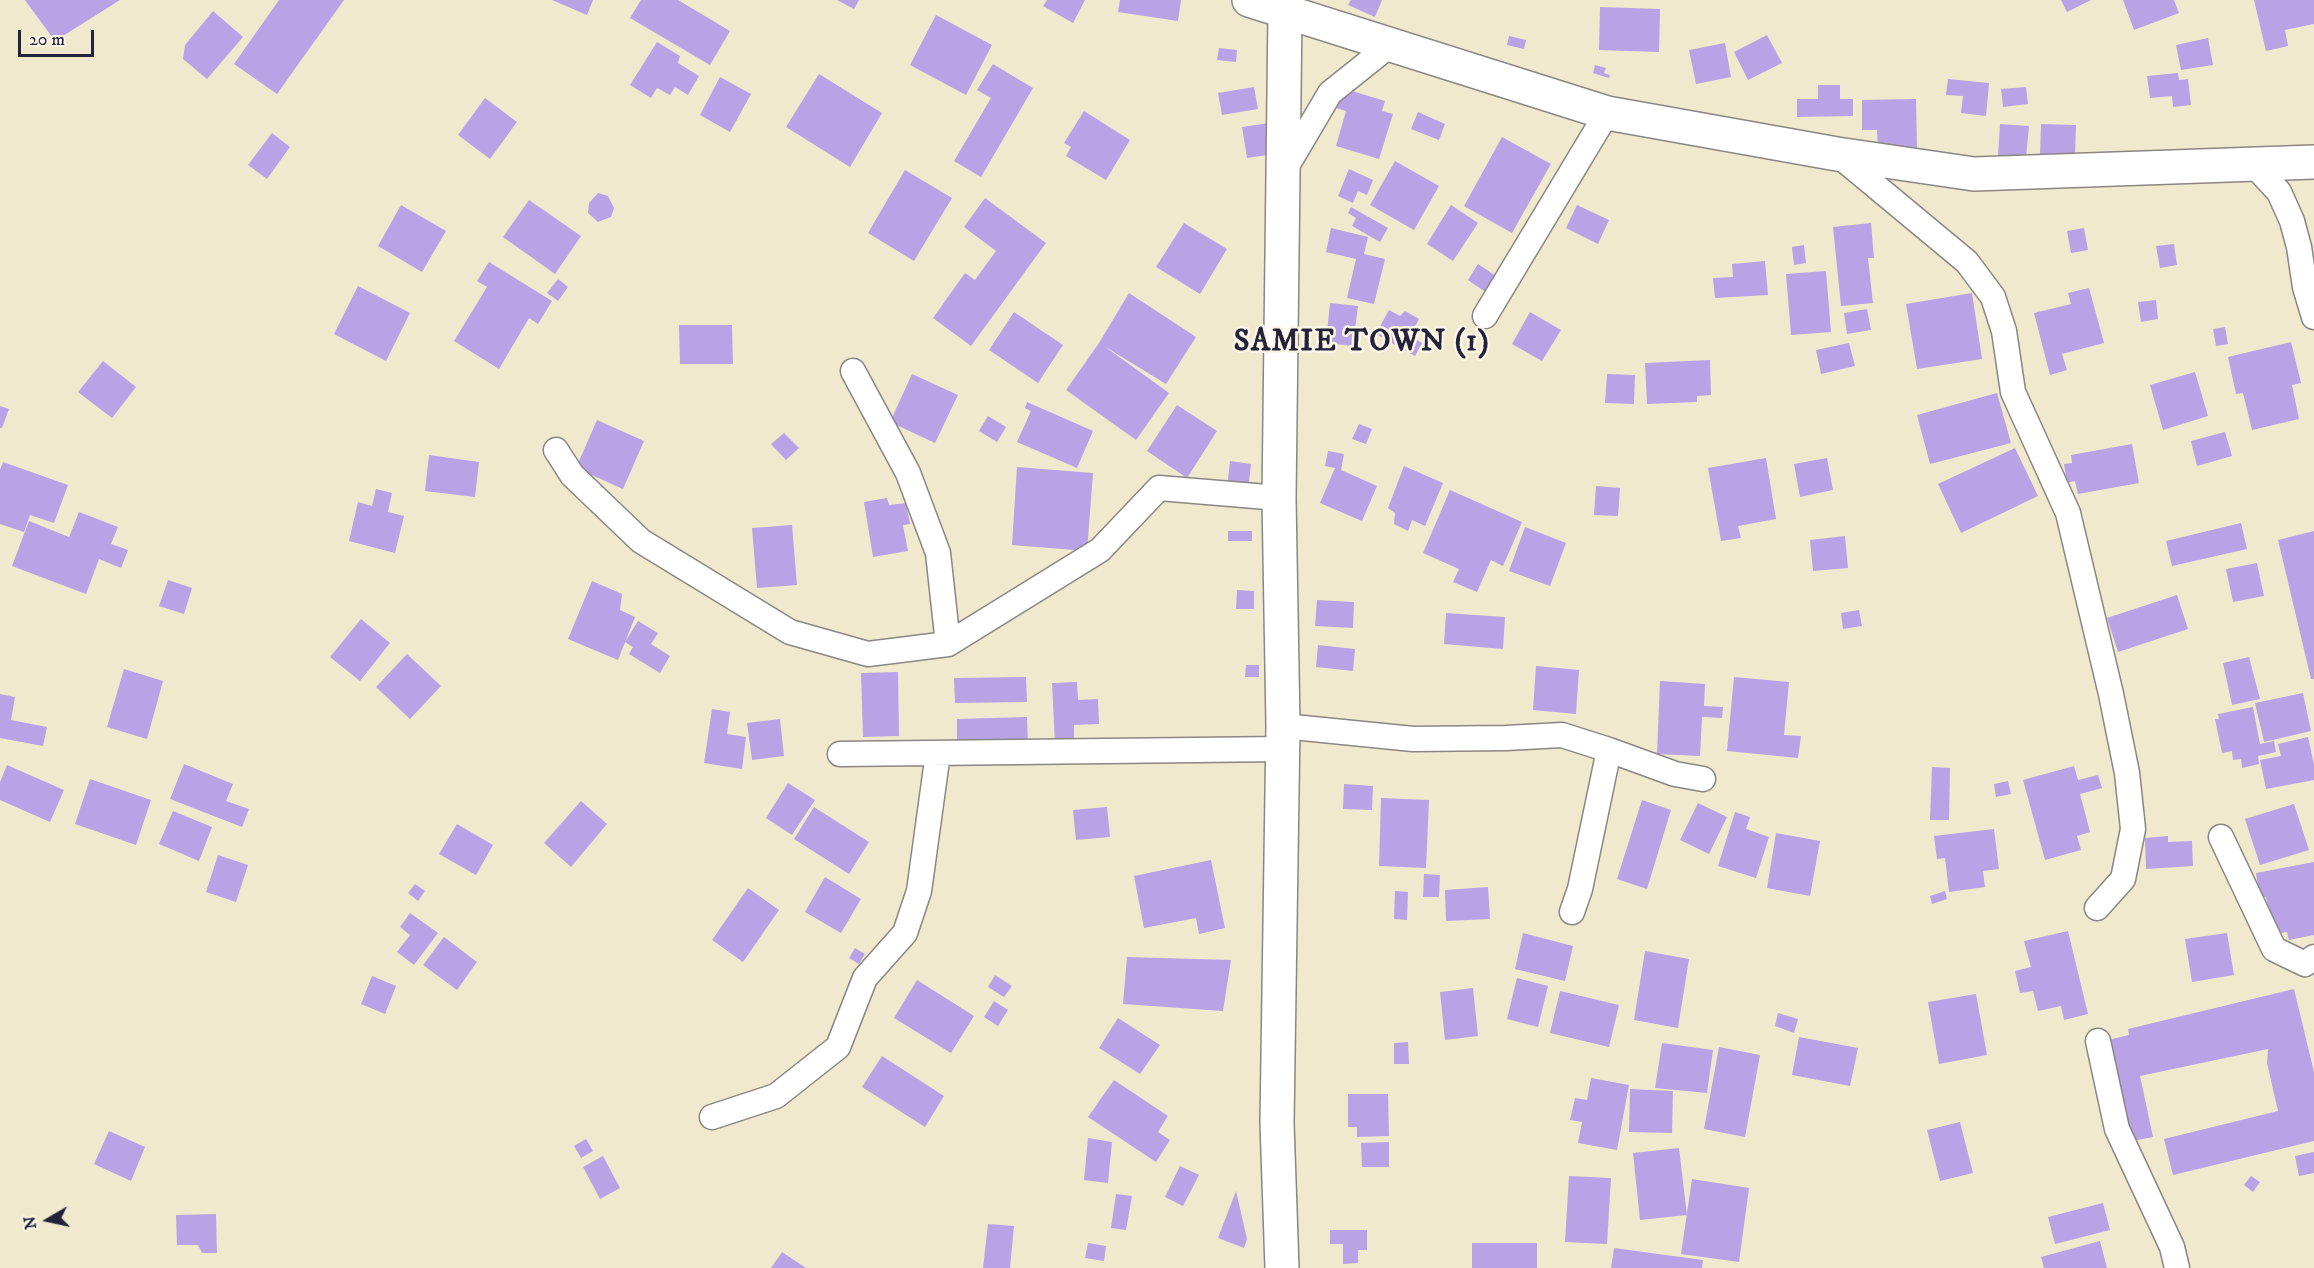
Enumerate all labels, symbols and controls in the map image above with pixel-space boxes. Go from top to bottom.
scale bar [21,18,98,56]
text: 20 m [29,29,65,51]
district label: SAMIE TOWN (1) [1234,326,1490,362]
north arrow [18,1190,78,1250]
text: N [19,1215,41,1231]

